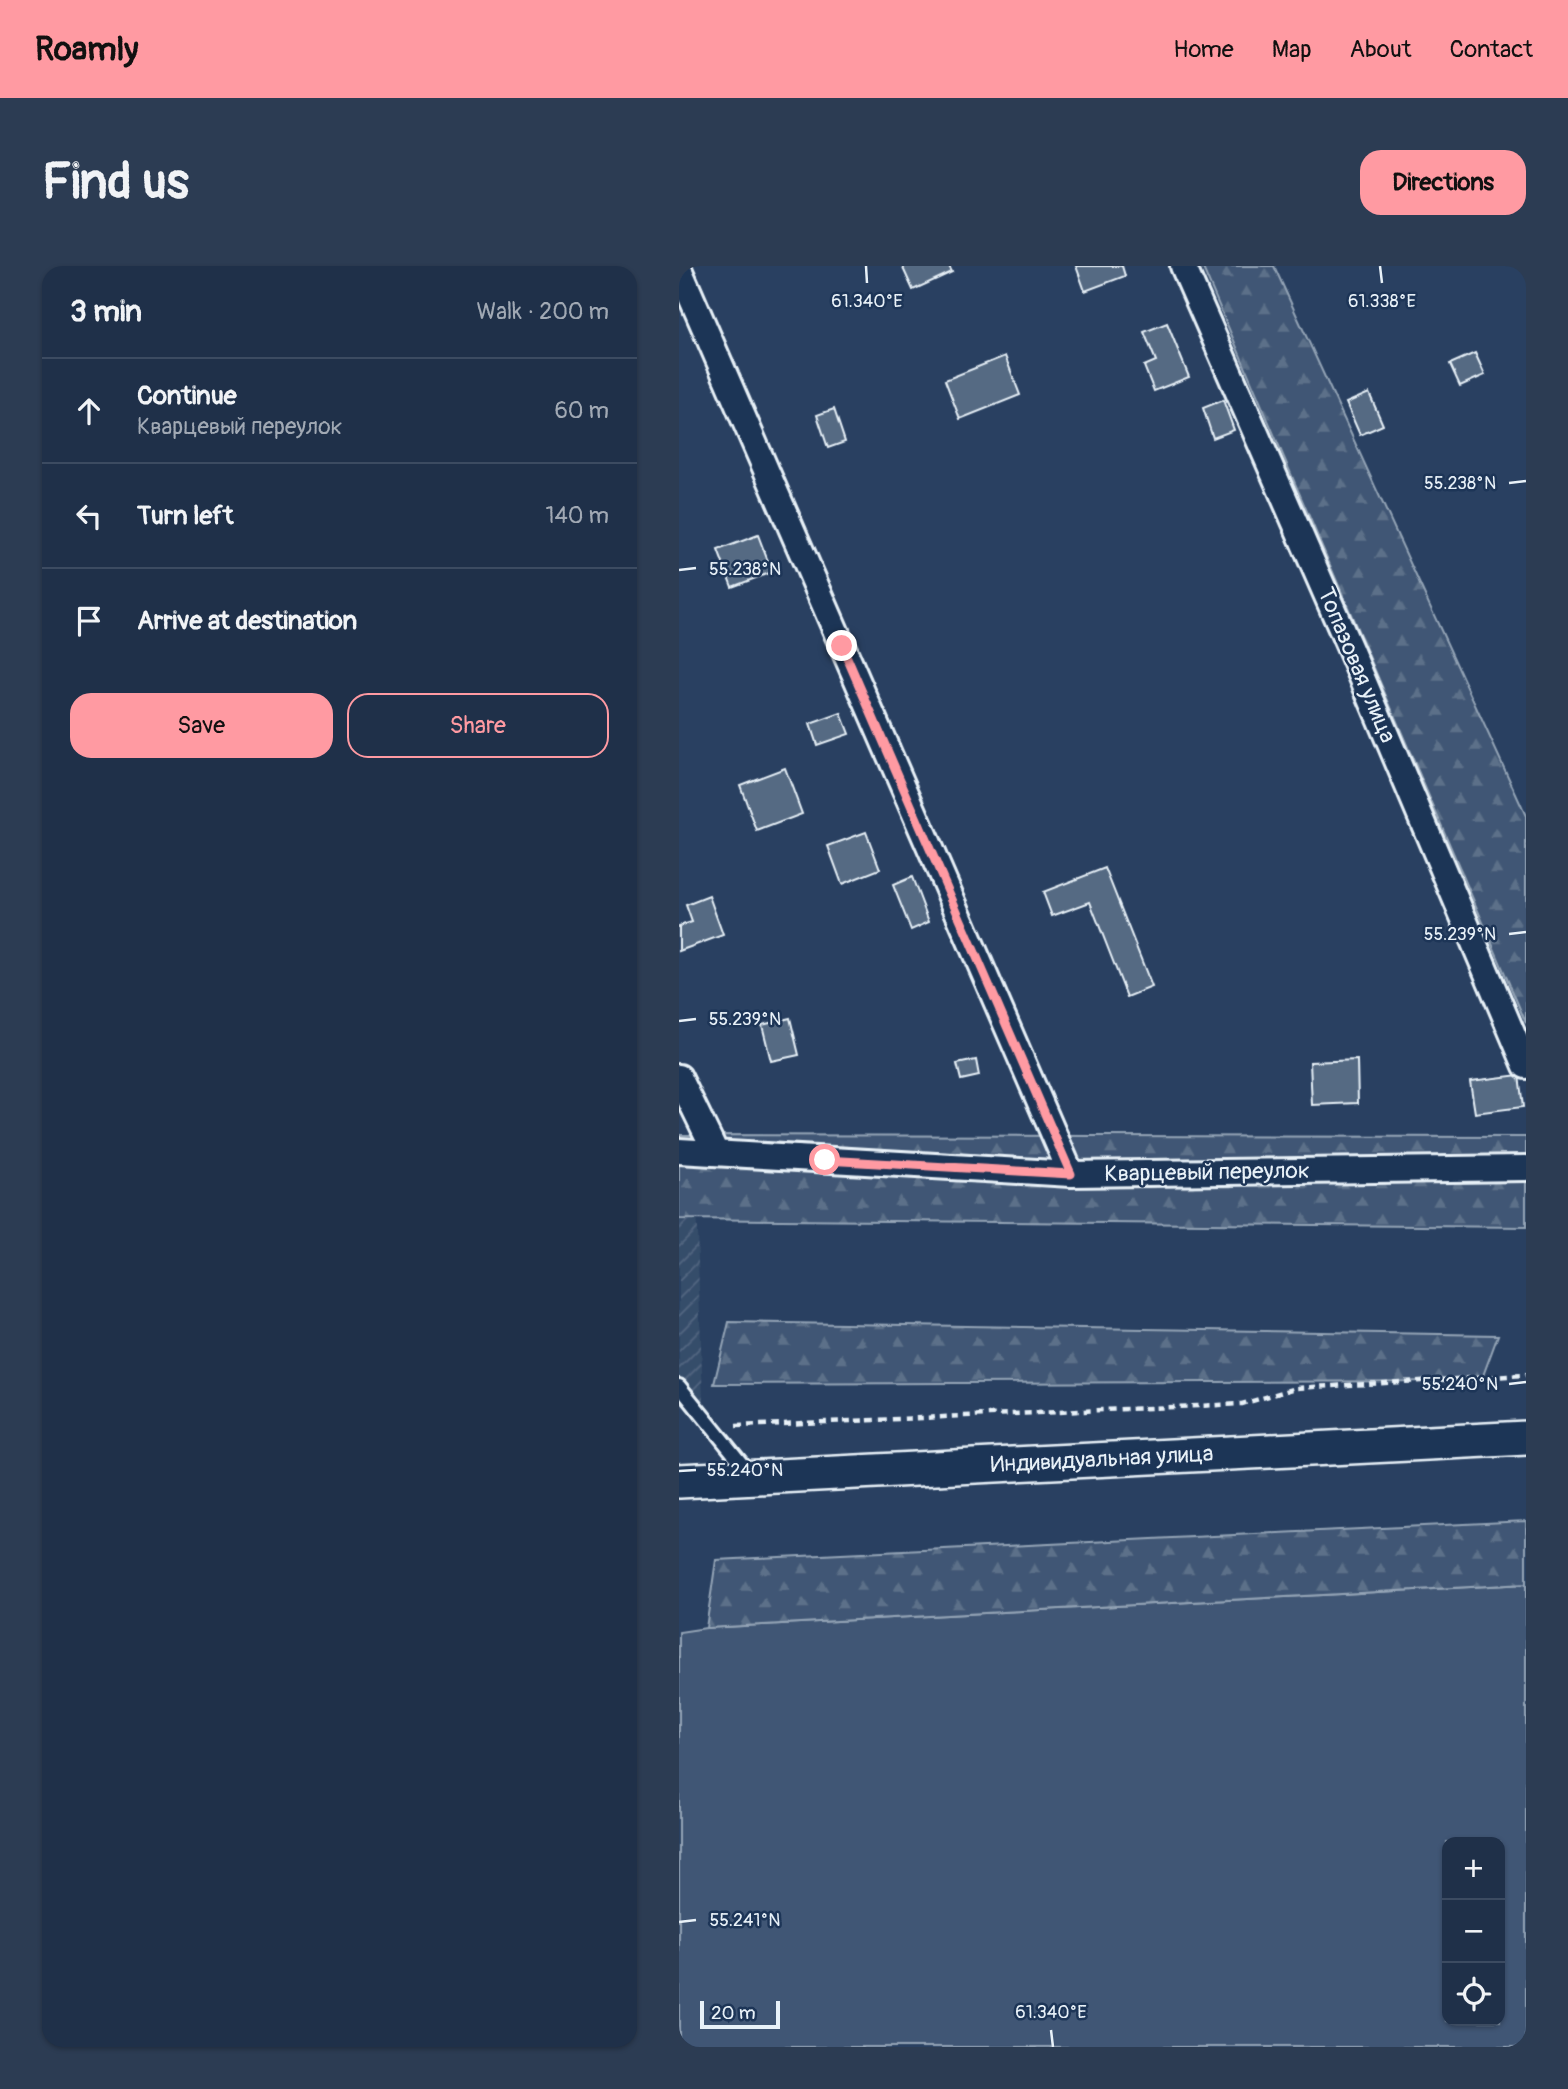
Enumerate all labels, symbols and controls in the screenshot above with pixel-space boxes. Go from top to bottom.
text: Roamly [35,29,138,70]
text: Home [1173,35,1234,64]
text: Map [1272,35,1312,64]
text: About [1350,35,1412,64]
text: Contact [1450,35,1533,64]
button: Directions [1360,150,1526,215]
text: Find us [42,152,189,213]
text: 61.340°E [831,290,903,313]
text: 61.338°E [1348,290,1416,313]
text: 3 min [70,293,142,330]
text: Walk · 200 m [476,297,609,326]
text: Continue [137,380,237,412]
icon: ahead [70,392,108,430]
text: 60 m [554,396,609,425]
text: Кварцевый переулок [137,412,342,441]
text: 55.238°N [1424,472,1496,495]
icon: left [70,497,108,535]
text: Turn left [137,500,233,532]
text: 140 m [546,501,609,530]
text: 55.238°N [709,558,781,581]
street label: Топазовая улица [1311,583,1403,747]
icon: arrive [70,602,108,640]
text: Arrive at destination [137,605,357,637]
route end [826,630,857,661]
button: Save [70,693,333,758]
button: Share [347,693,609,758]
text: 55.239°N [1424,923,1496,946]
text: 55.239°N [709,1008,781,1031]
route start [809,1144,840,1175]
street label: Кварцевый переулок [1104,1156,1310,1188]
text: 55.240°N [1422,1373,1498,1396]
street label: Индивидуальная улица [990,1439,1214,1479]
text: 55.240°N [707,1459,783,1482]
map controls [1442,1837,1505,2026]
button: + [1442,1837,1505,1900]
button: − [1442,1900,1505,1963]
text: 55.241°N [709,1909,781,1932]
button: locate [1442,1963,1505,2026]
scale bar [700,1998,781,2030]
text: 20 m [711,2001,756,2025]
text: 61.340°E [1015,2001,1087,2024]

